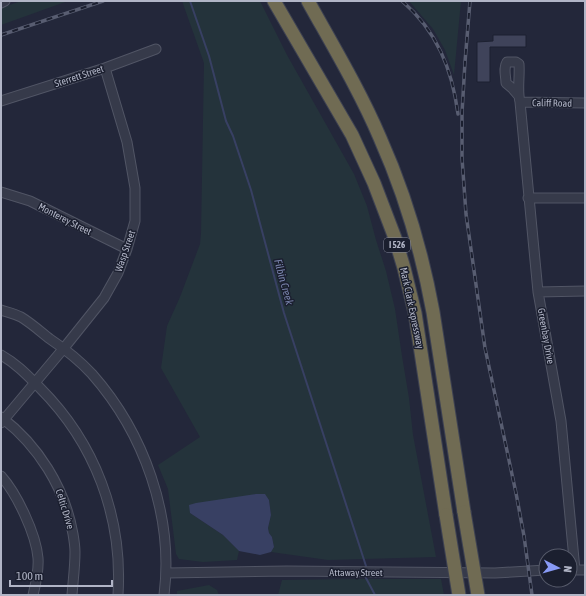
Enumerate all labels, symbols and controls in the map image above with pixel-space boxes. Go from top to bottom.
street label: Sterrett Street [53,63,105,89]
street label: Califf Road [532,97,572,109]
street label: Monterey Street [36,201,94,237]
street label: Wasp Street [113,229,137,273]
road number: I 526 [384,238,410,252]
water label: Filbin Creek [272,258,296,306]
street label: Mark Clark Expressway [398,266,426,350]
street label: Greenbay Drive [536,307,556,365]
street label: Celtic Drive [54,488,76,531]
north arrow [538,548,578,588]
scale bar [10,562,112,588]
text: N [562,565,574,573]
street label: Attaway Street [329,567,383,578]
text: 100 m [16,569,43,583]

